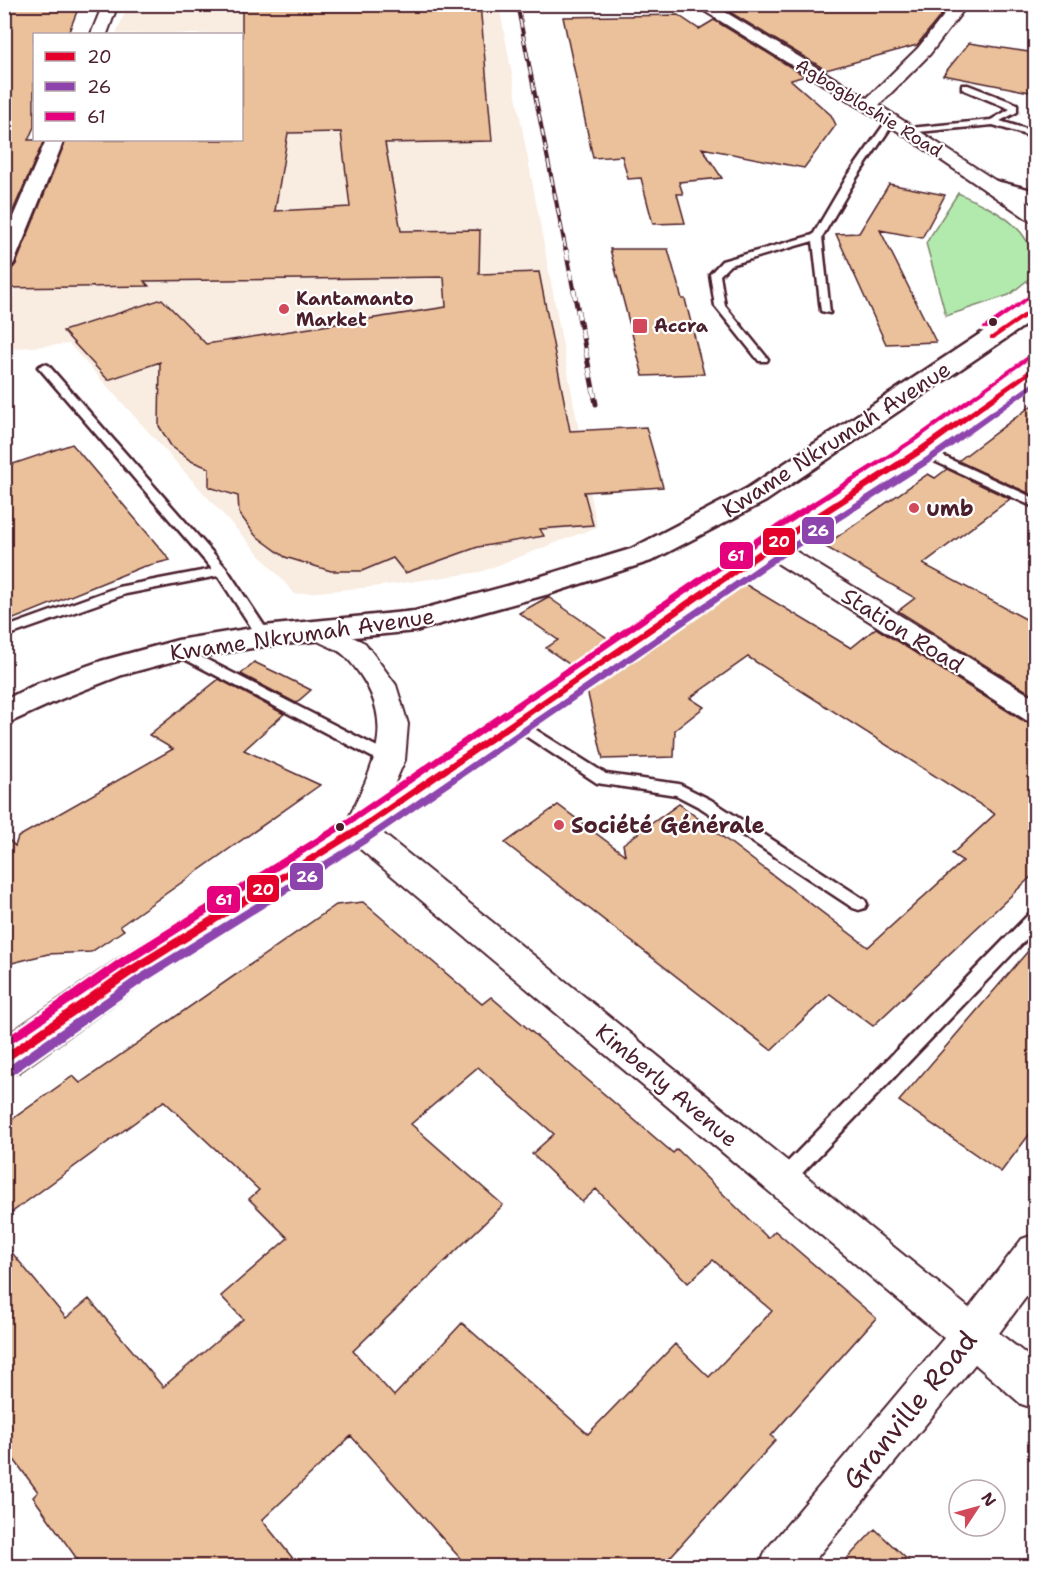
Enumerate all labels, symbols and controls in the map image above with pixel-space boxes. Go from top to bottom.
legend [33,33,243,141]
text: 20 [87,45,112,69]
street label: Agbogbloshie Road [791,53,947,163]
text: 26 [87,75,111,99]
text: 61 [87,105,106,129]
place label: Kantamanto Market [296,287,414,332]
marker: Kantamanto Market [277,302,291,316]
place label: Accra [654,314,709,338]
unlabelled marker [987,316,999,328]
marker: Accra [631,317,649,335]
street label: Kwame Nkrumah Avenue [716,355,956,524]
place label: umb [926,494,974,523]
marker: umb [907,501,921,515]
line badge: 26 [801,516,835,545]
text: 26 [807,520,829,541]
line badge: 20 [762,527,796,556]
text: 20 [768,531,790,552]
line badge: 61 [719,541,754,570]
text: 61 [727,545,745,566]
street label: Station Road [836,581,969,680]
street label: Kwame Nkrumah Avenue [168,602,436,667]
place label: Société Générale [571,811,765,840]
marker: Société Générale [552,818,566,832]
unlabelled marker [334,821,346,833]
line badge: 26 [289,862,324,891]
text: 26 [296,866,318,887]
line badge: 20 [246,874,280,903]
text: 20 [252,879,274,900]
line badge: 61 [206,885,241,914]
text: 61 [215,889,233,910]
street label: Kimberly Avenue [589,1017,744,1154]
street label: Granville Road [834,1322,985,1497]
north arrow [947,1478,1007,1538]
text: N [977,1488,1001,1511]

